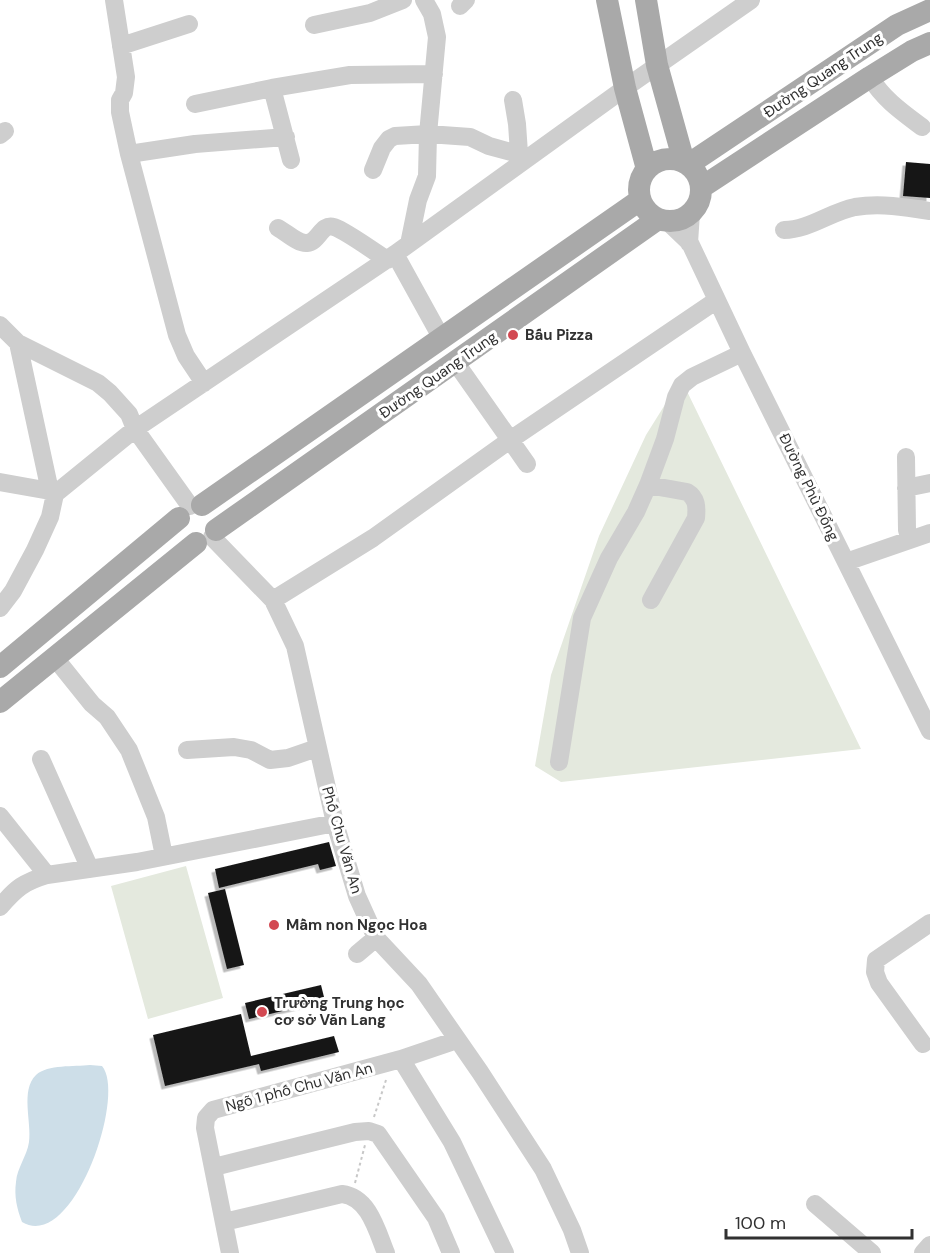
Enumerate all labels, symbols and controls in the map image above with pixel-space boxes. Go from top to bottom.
street label: Đường Quang Trung [760,28,886,122]
place label: Bấu Pizza [525,325,593,345]
street label: Đường Quang Trung [375,327,501,423]
marker: Bấu Pizza [506,328,520,342]
street label: Đường Phù Đổng [774,430,844,544]
street label: Phố Chu Văn An [317,784,367,896]
place label: Mầm non Ngọc Hoa [286,915,427,935]
marker: Mầm non Ngọc Hoa [267,918,281,932]
place label: Trường Trung học cơ sở Văn Lang [274,993,405,1030]
marker: Trường Trung học cơ sở Văn Lang [255,1005,269,1019]
street label: Ngõ 1 phố Chu Văn An [223,1058,375,1116]
scale bar [726,1202,912,1240]
text: 100 m [735,1211,786,1235]

